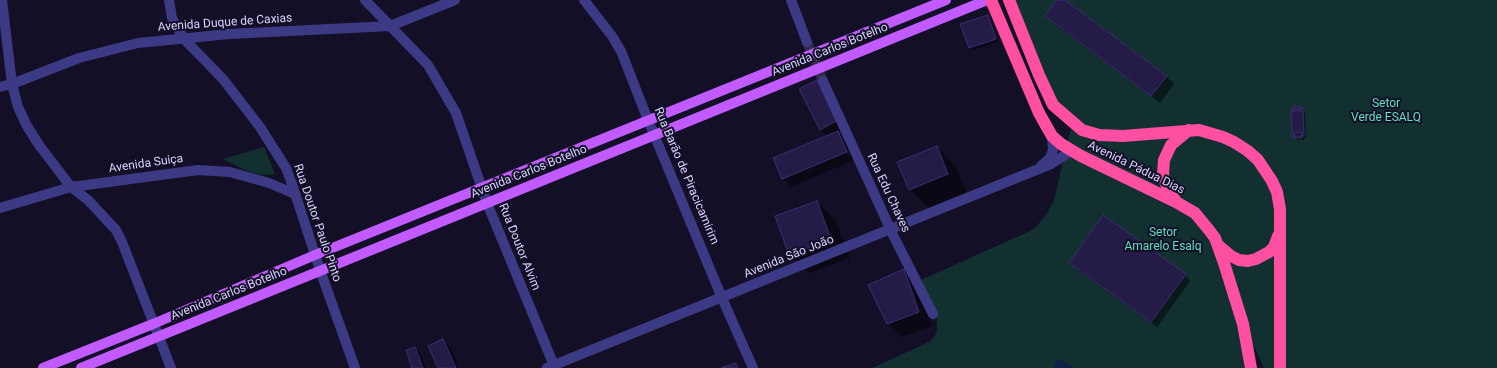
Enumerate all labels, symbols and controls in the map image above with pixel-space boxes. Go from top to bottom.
street label: Avenida Duque de Caxias [157,11,293,35]
street label: Avenida Carlos Botelho [770,20,890,80]
park label: Setor Verde ESALQ [1351,97,1421,125]
street label: Rua Barão de Piracicamirim [651,105,721,247]
street label: Avenida Pádua Dias [1085,138,1187,198]
street label: Avenida Carlos Botelho [469,142,589,202]
street label: Rua Edu Chaves [863,151,913,235]
street label: Avenida Suiça [108,152,184,176]
street label: Rua Doutor Paulo Pinto [290,162,344,284]
street label: Rua Doutor Alvim [495,201,543,293]
park label: Setor Amarelo Esalq [1124,226,1202,254]
street label: Avenida São João [742,232,836,282]
street label: Avenida Carlos Botelho [169,264,289,324]

